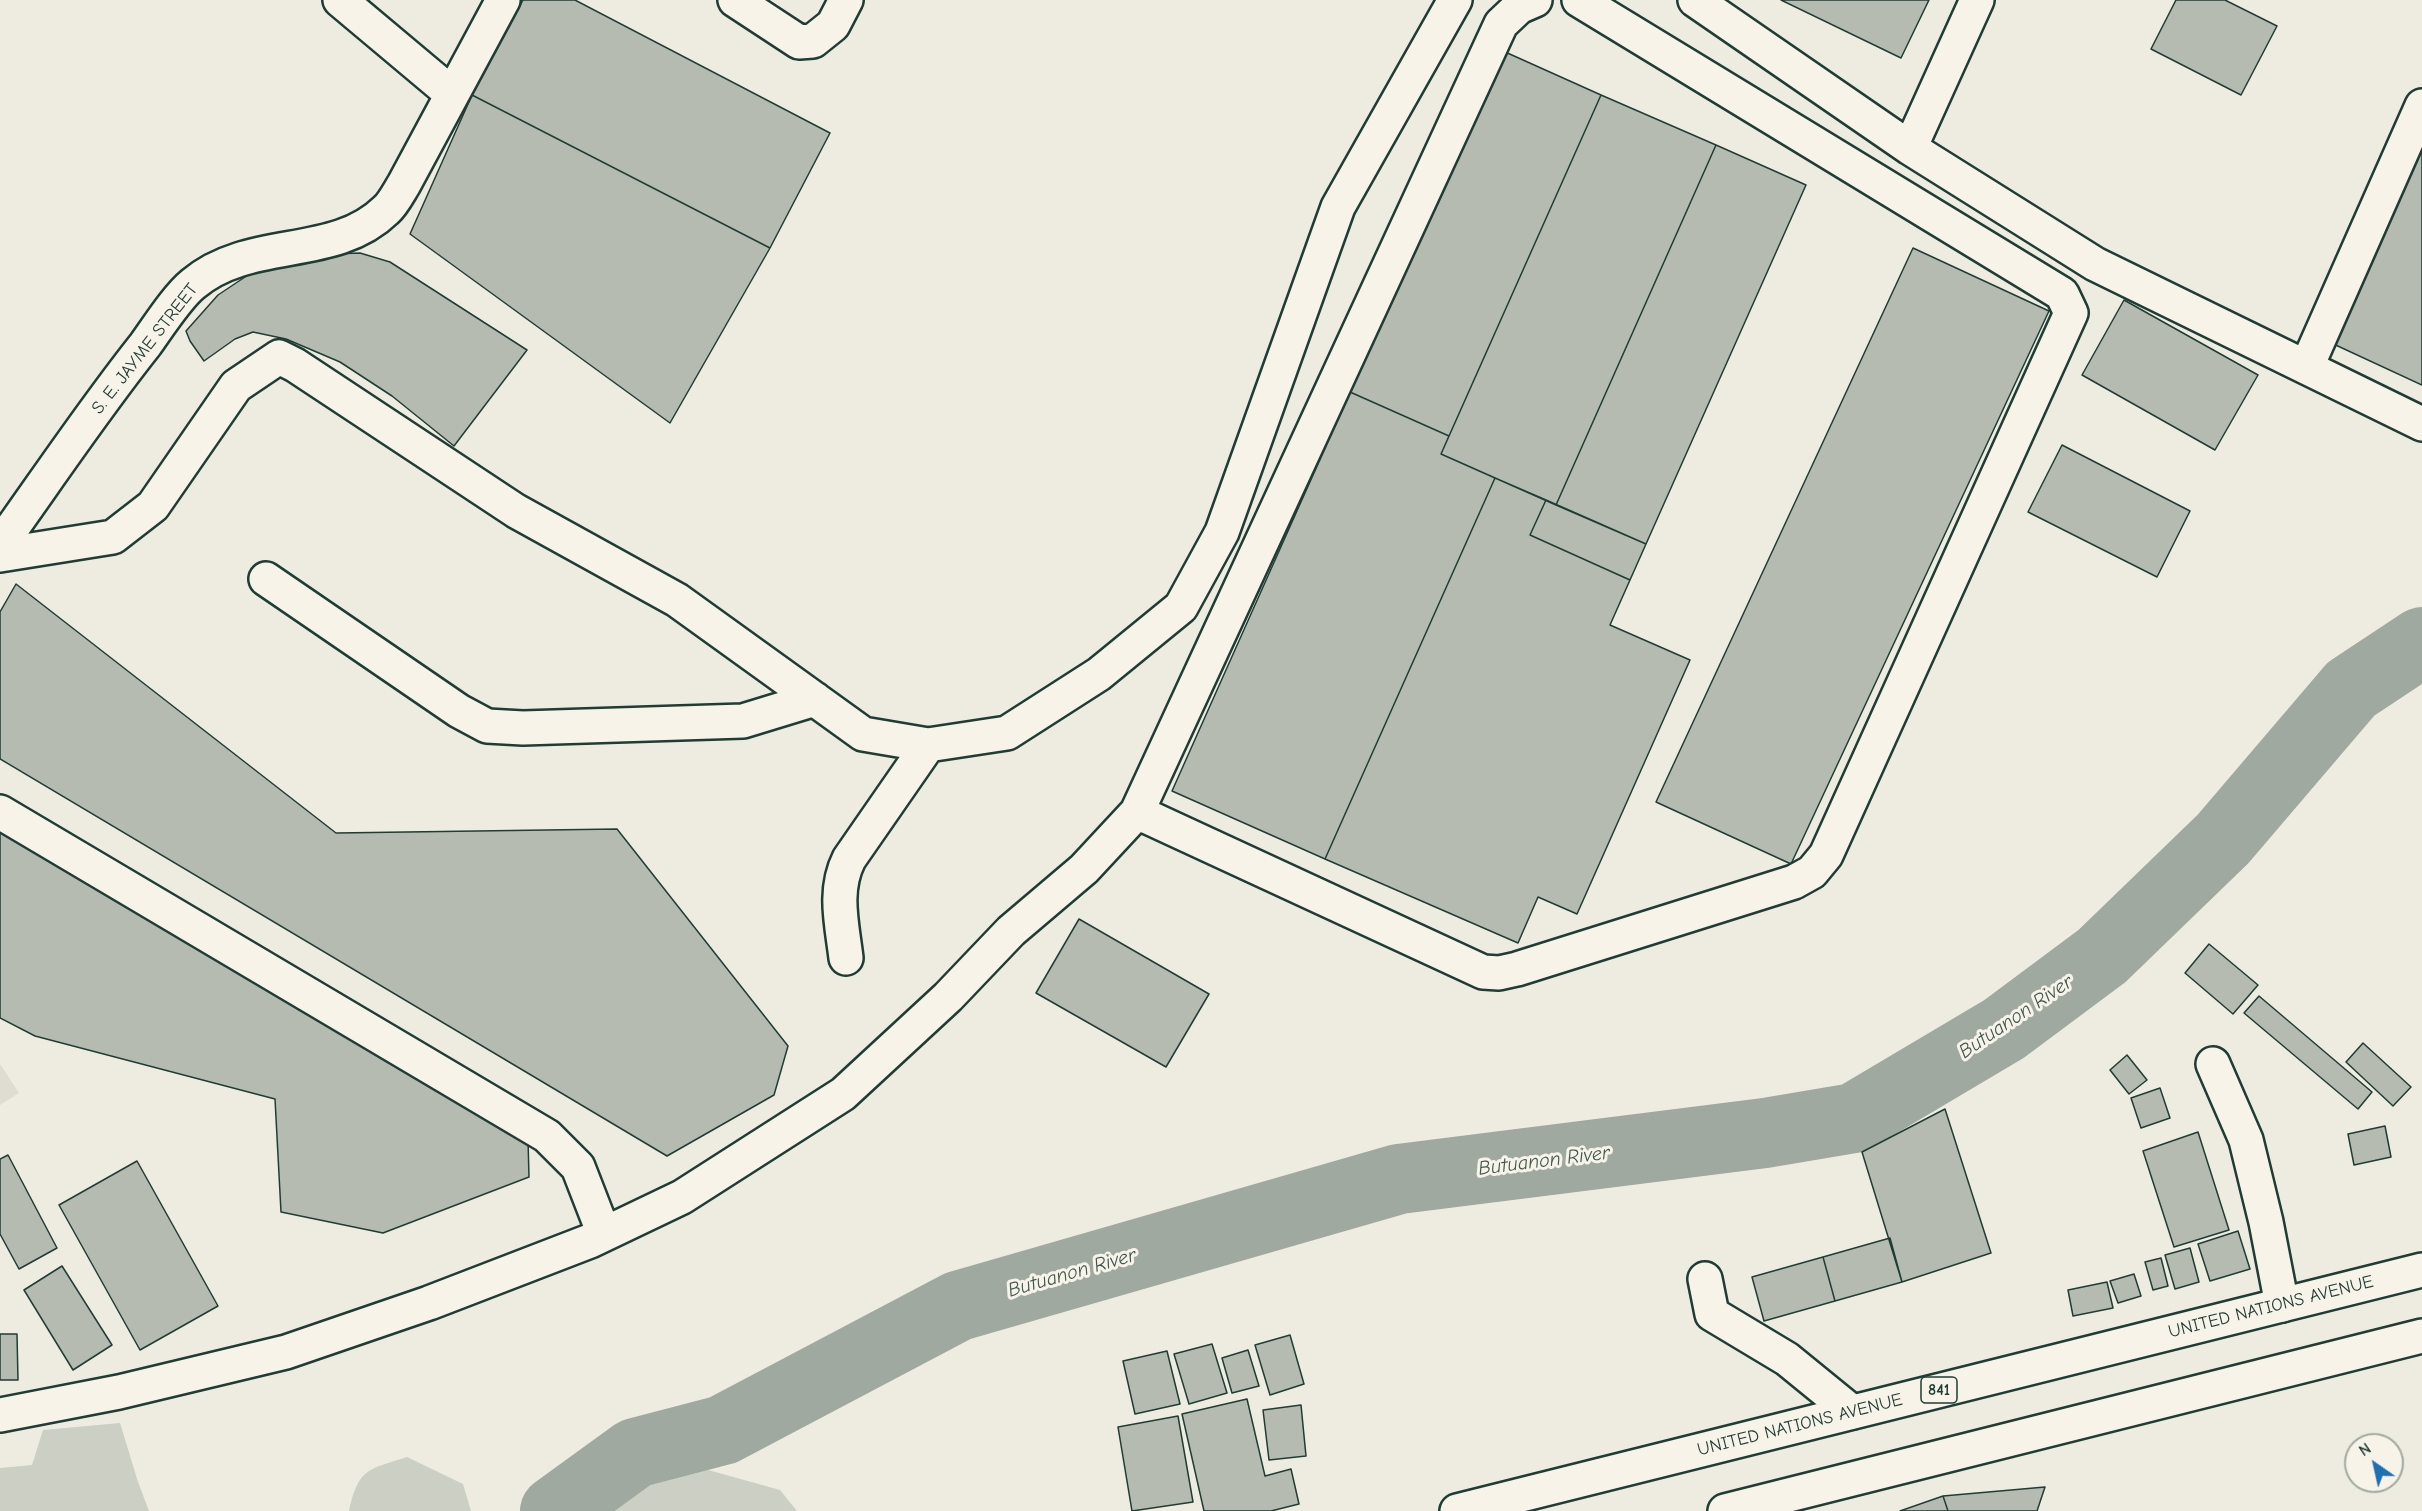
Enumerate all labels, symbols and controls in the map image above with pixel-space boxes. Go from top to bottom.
street label: S. E. JAYME STREET [87,279,203,419]
water label: Butuanon River [1954,970,2078,1064]
water label: Butuanon River [1477,1141,1611,1181]
water label: Butuanon River [1005,1243,1139,1303]
street label: UNITED NATIONS AVENUE [2166,1271,2376,1343]
road number: 841 [1921,1377,1957,1403]
street label: UNITED NATIONS AVENUE [1695,1389,1905,1461]
north arrow [2344,1433,2404,1493]
text: N [2356,1439,2374,1460]

